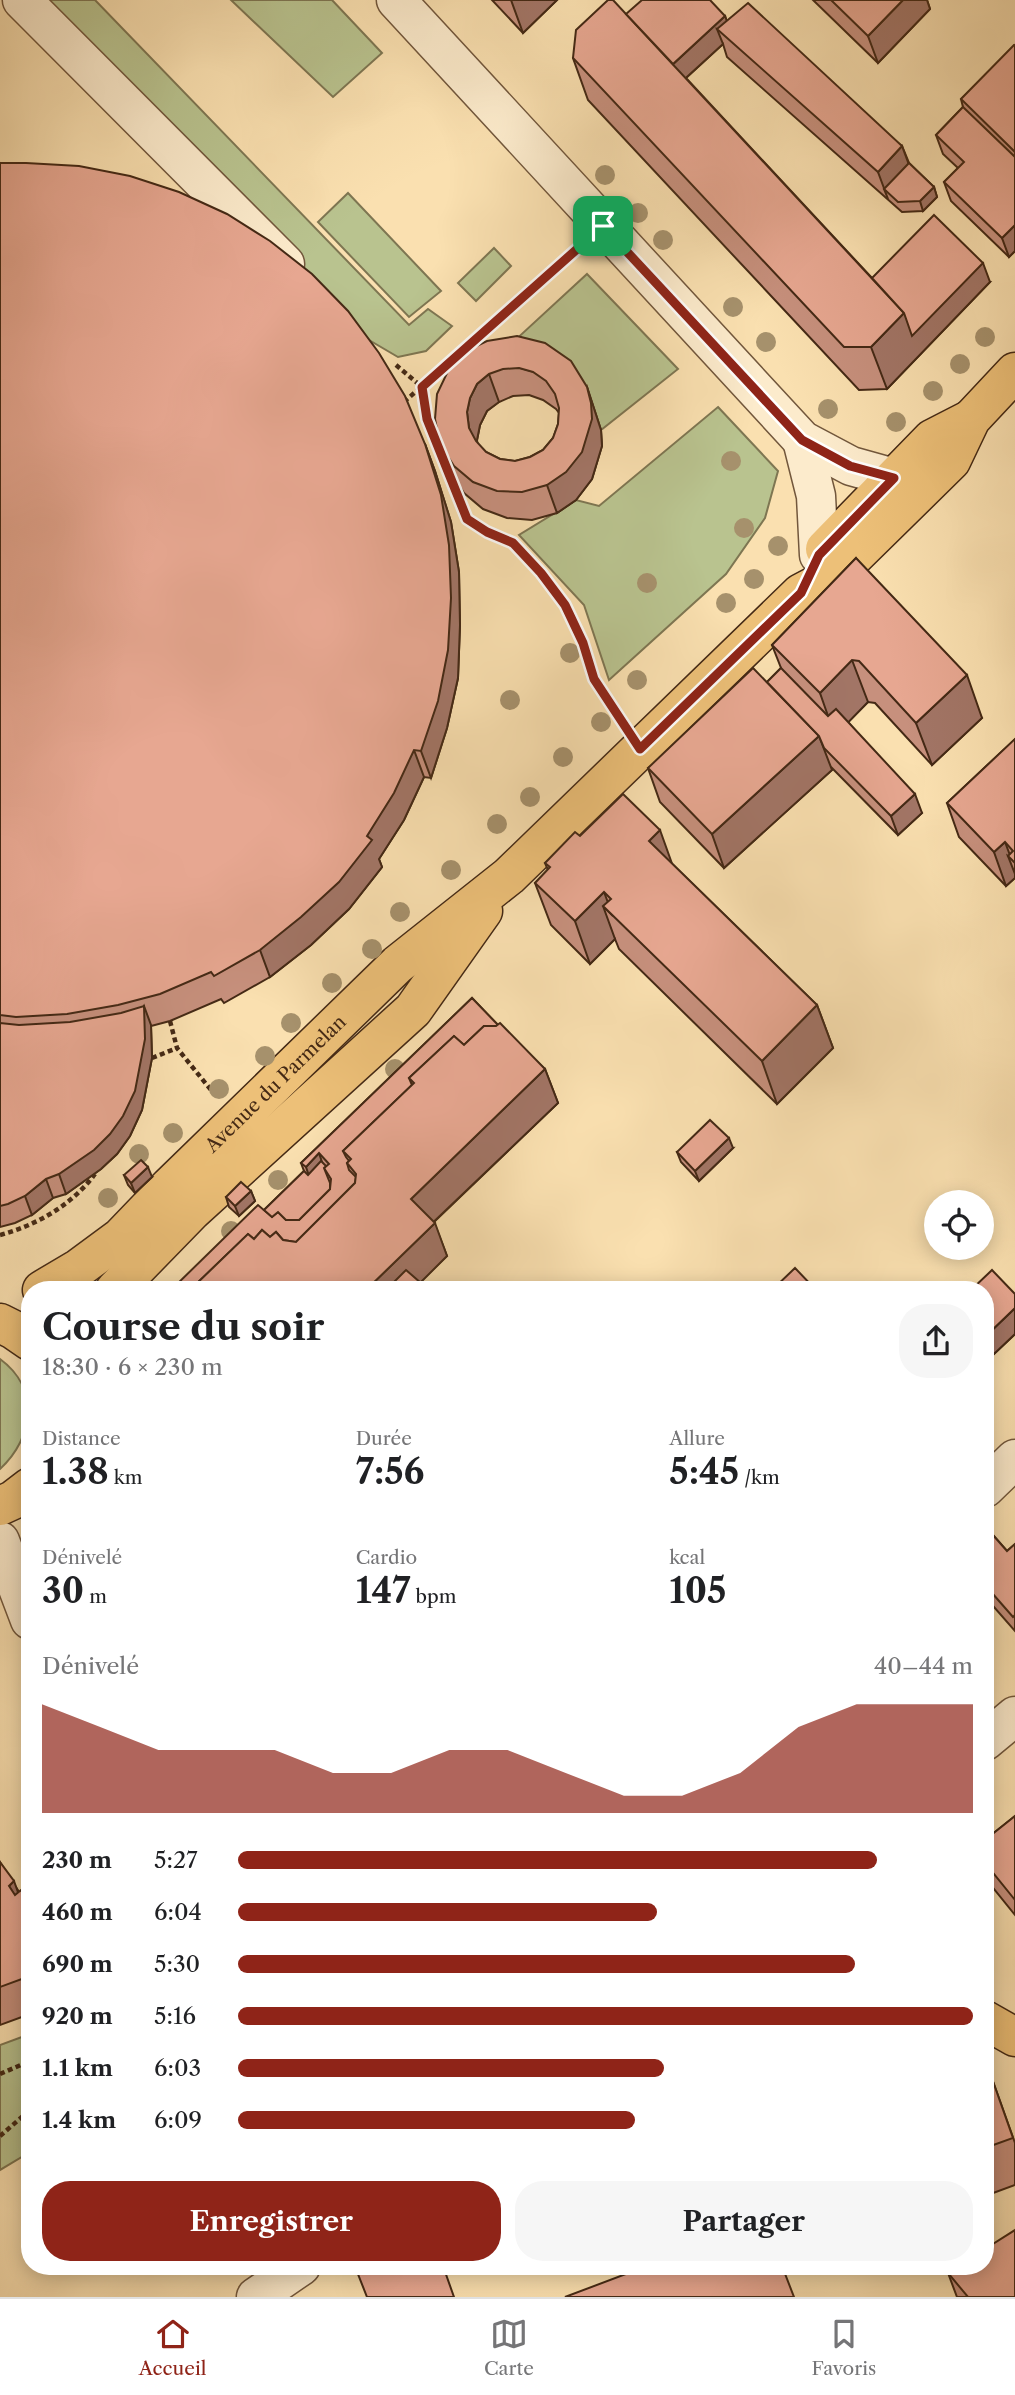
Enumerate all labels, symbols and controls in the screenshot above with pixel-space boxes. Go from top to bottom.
pin [573,196,633,256]
icon: arrive [584,207,622,245]
street label: Avenue du Parmelan [200,1010,351,1158]
map controls [924,1190,994,1260]
button: locate [924,1190,994,1260]
text: Course du soir [42,1303,324,1350]
button: share [899,1304,973,1378]
text: 18:30 · 6 × 230 m [42,1353,223,1381]
text: Distance [42,1427,121,1450]
text: Durée [356,1427,412,1450]
text: Allure [669,1427,725,1450]
text: 1.38 [42,1450,109,1493]
text: 7:56 [356,1450,425,1493]
text: 5:45 [669,1450,739,1493]
text: km [109,1466,143,1489]
text: /km [739,1466,780,1489]
text: Dénivelé [42,1546,122,1569]
text: Cardio [356,1546,417,1569]
text: kcal [669,1546,705,1569]
text: 30 [42,1569,84,1612]
text: 147 [356,1569,410,1612]
text: 105 [669,1569,726,1612]
text: m [84,1585,107,1608]
text: bpm [410,1585,456,1608]
text: Dénivelé [42,1652,139,1680]
text: 40–44 m [874,1652,973,1680]
text: 230 m [42,1846,112,1874]
text: 5:27 [154,1846,198,1874]
text: 460 m [42,1898,113,1926]
text: 6:04 [154,1898,202,1926]
text: 690 m [42,1950,113,1978]
text: 5:30 [154,1950,200,1978]
text: 920 m [42,2002,113,2030]
text: 5:16 [154,2002,196,2030]
text: 1.1 km [42,2054,113,2082]
text: 6:03 [154,2054,201,2082]
text: 1.4 km [42,2106,116,2134]
text: 6:09 [154,2106,202,2134]
button: Enregistrer [42,2181,501,2261]
button: Partager [515,2181,973,2261]
tab: Accueil [139,2315,206,2380]
tab: Carte [484,2315,534,2380]
tab: Favoris [812,2315,876,2380]

